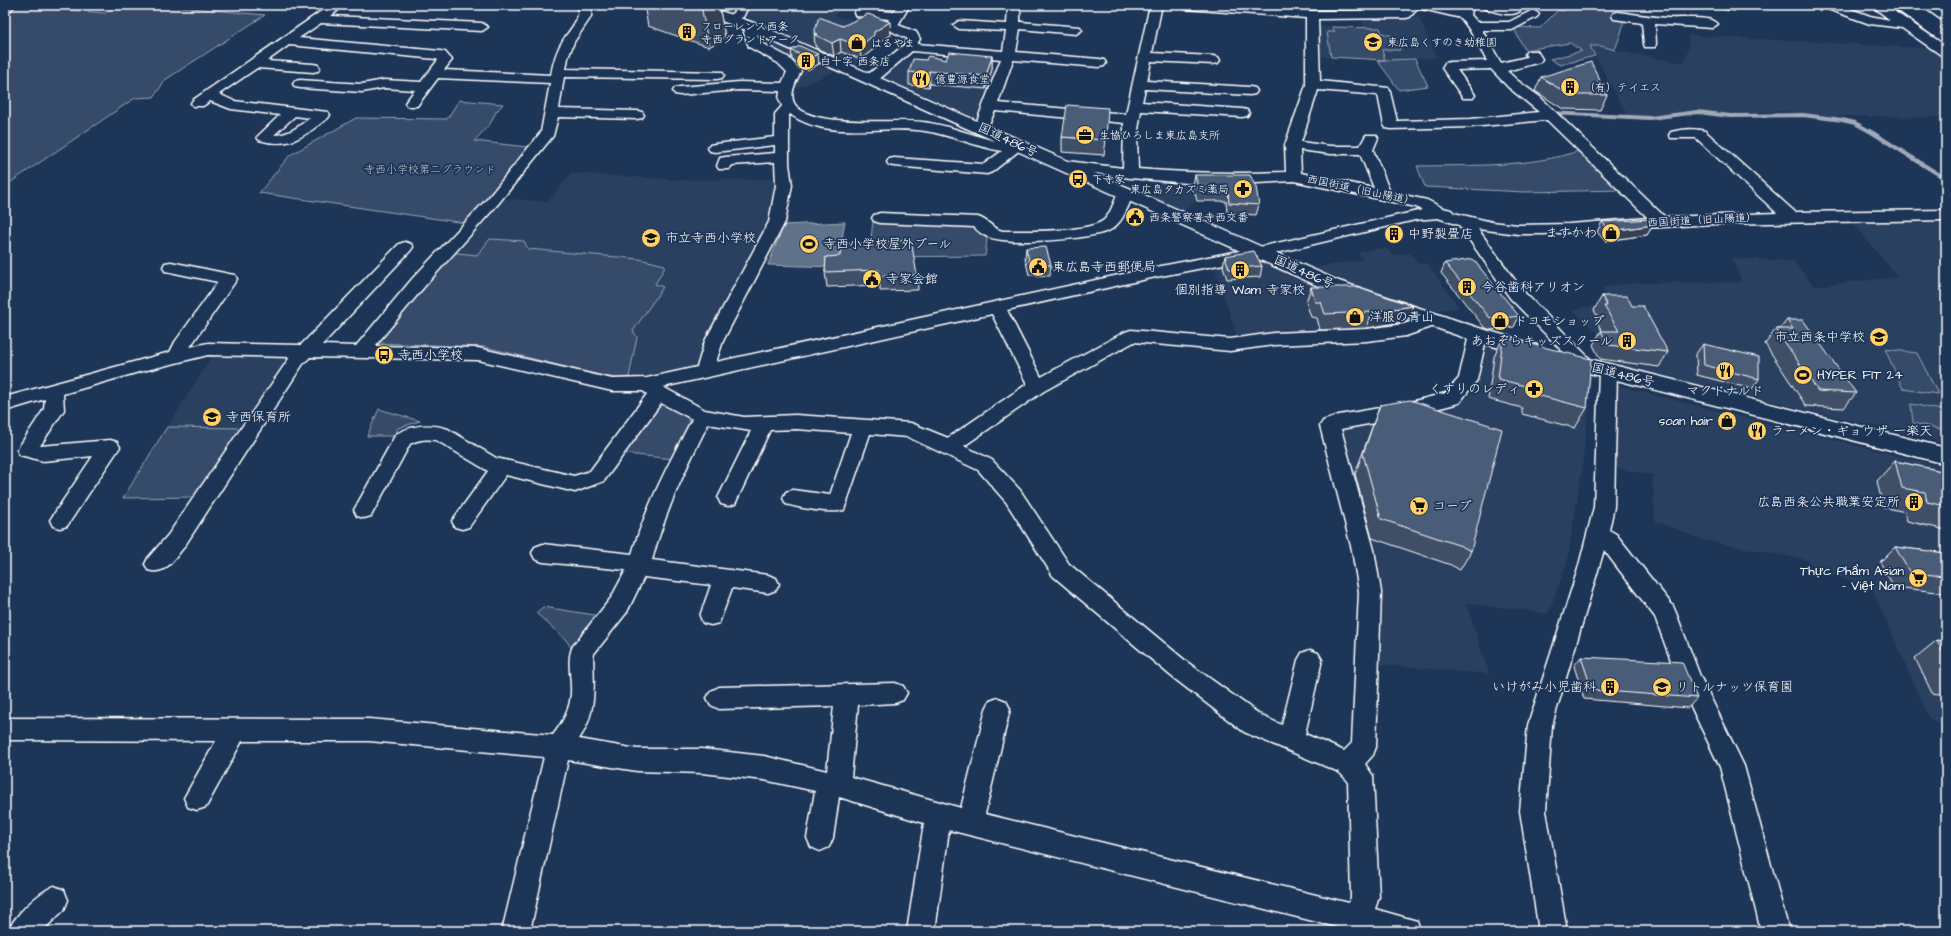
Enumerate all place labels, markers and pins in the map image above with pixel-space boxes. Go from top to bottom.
place label: フローレンス西条 寺西グランドアーク [701,19,800,47]
building icon: フローレンス西条 寺西グランドアーク [676,21,698,43]
school or university icon: 東広島くすのき幼稚園 [1362,31,1384,53]
shop icon: はるやま [846,32,868,54]
place label: 東広島くすのき幼稚園 [1387,35,1497,50]
place label: はるやま [871,36,915,51]
building icon: 白十字 西条店 [795,50,817,72]
place label: 白十字 西条店 [820,54,890,69]
restaurant icon: 億豊源食堂 [910,68,932,90]
place label: 億豊源食堂 [935,72,990,87]
building icon: （有）テイエス [1559,76,1581,98]
place label: （有）テイエス [1584,80,1661,95]
office icon: 生協ひろしま東広島支所 [1074,124,1096,146]
place label: 生協ひろしま東広島支所 [1099,128,1220,143]
bus stop icon: 下寺家 [1067,168,1089,190]
place label: 下寺家 [1092,172,1125,187]
pharmacy icon: 東広島タカズミ薬局 [1232,178,1254,200]
place label: 東広島タカズミ薬局 [1130,182,1229,197]
public building icon: 西条警察署寺西交番 [1124,206,1146,228]
place label: 西条警察署寺西交番 [1149,210,1248,225]
shop icon: ますかわ [1600,222,1622,244]
building icon: 中野製畳店 [1383,223,1405,245]
place label: ますかわ [1545,224,1597,242]
place label: 中野製畳店 [1408,225,1473,243]
school or university icon: 市立寺西小学校 [640,227,662,249]
place label: 市立寺西小学校 [665,229,756,247]
sports icon: 寺西小学校屋外プール [798,233,820,255]
place label: 寺西小学校屋外プール [823,235,951,253]
public building icon: 東広島寺西郵便局 [1027,256,1049,278]
place label: 東広島寺西郵便局 [1052,258,1156,276]
building icon: 個別指導 Wam 寺家校 [1229,259,1251,281]
public building icon: 寺家会館 [861,268,883,290]
place label: 寺家会館 [886,270,938,288]
building icon: 今谷歯科アリオン [1456,276,1478,298]
place label: 今谷歯科アリオン [1481,278,1585,296]
place label: 個別指導 Wam 寺家校 [1175,281,1305,299]
shop icon: 洋服の青山 [1344,306,1366,328]
place label: 洋服の青山 [1369,308,1434,326]
shop icon: ドコモショップ [1489,310,1511,332]
place label: ドコモショップ [1514,312,1604,330]
school or university icon: 市立西条中学校 [1868,326,1890,348]
place label: 市立西条中学校 [1774,328,1865,346]
building icon: あおぞらキッズスクール [1616,330,1638,352]
place label: あおぞらキッズスクール [1471,332,1613,350]
bus stop icon: 寺西小学校 [373,344,395,366]
place label: 寺西小学校 [398,346,463,364]
restaurant icon: マクドナルド [1714,360,1736,382]
sports icon: HYPER FIT 24 [1792,364,1814,386]
place label: HYPER FIT 24 [1817,366,1903,384]
pharmacy icon: くすりのレディ [1523,378,1545,400]
place label: くすりのレディ [1429,380,1520,398]
place label: マクドナルド [1687,382,1763,400]
school or university icon: 寺西保育所 [201,406,223,428]
place label: 寺西保育所 [226,408,291,426]
shop icon: soan hair [1716,410,1738,432]
place label: soan hair [1659,412,1713,430]
restaurant icon: ラーメン・ギョウザ 一楽天 [1746,420,1768,442]
place label: ラーメン・ギョウザ 一楽天 [1771,422,1932,440]
building icon: 広島西条公共職業安定所 [1903,491,1925,513]
place label: 広島西条公共職業安定所 [1757,493,1900,511]
supermarket icon: コープ [1408,495,1430,517]
place label: コープ [1433,497,1471,515]
place label: Thực Phẩm Asian - Việt Nam [1800,562,1905,595]
supermarket icon: Thực Phẩm Asian - Việt Nam [1907,567,1929,589]
building icon: いけがみ小児歯科 [1599,676,1621,698]
school or university icon: リトルナッツ保育園 [1651,676,1673,698]
place label: いけがみ小児歯科 [1492,678,1596,696]
place label: リトルナッツ保育園 [1676,678,1793,696]

